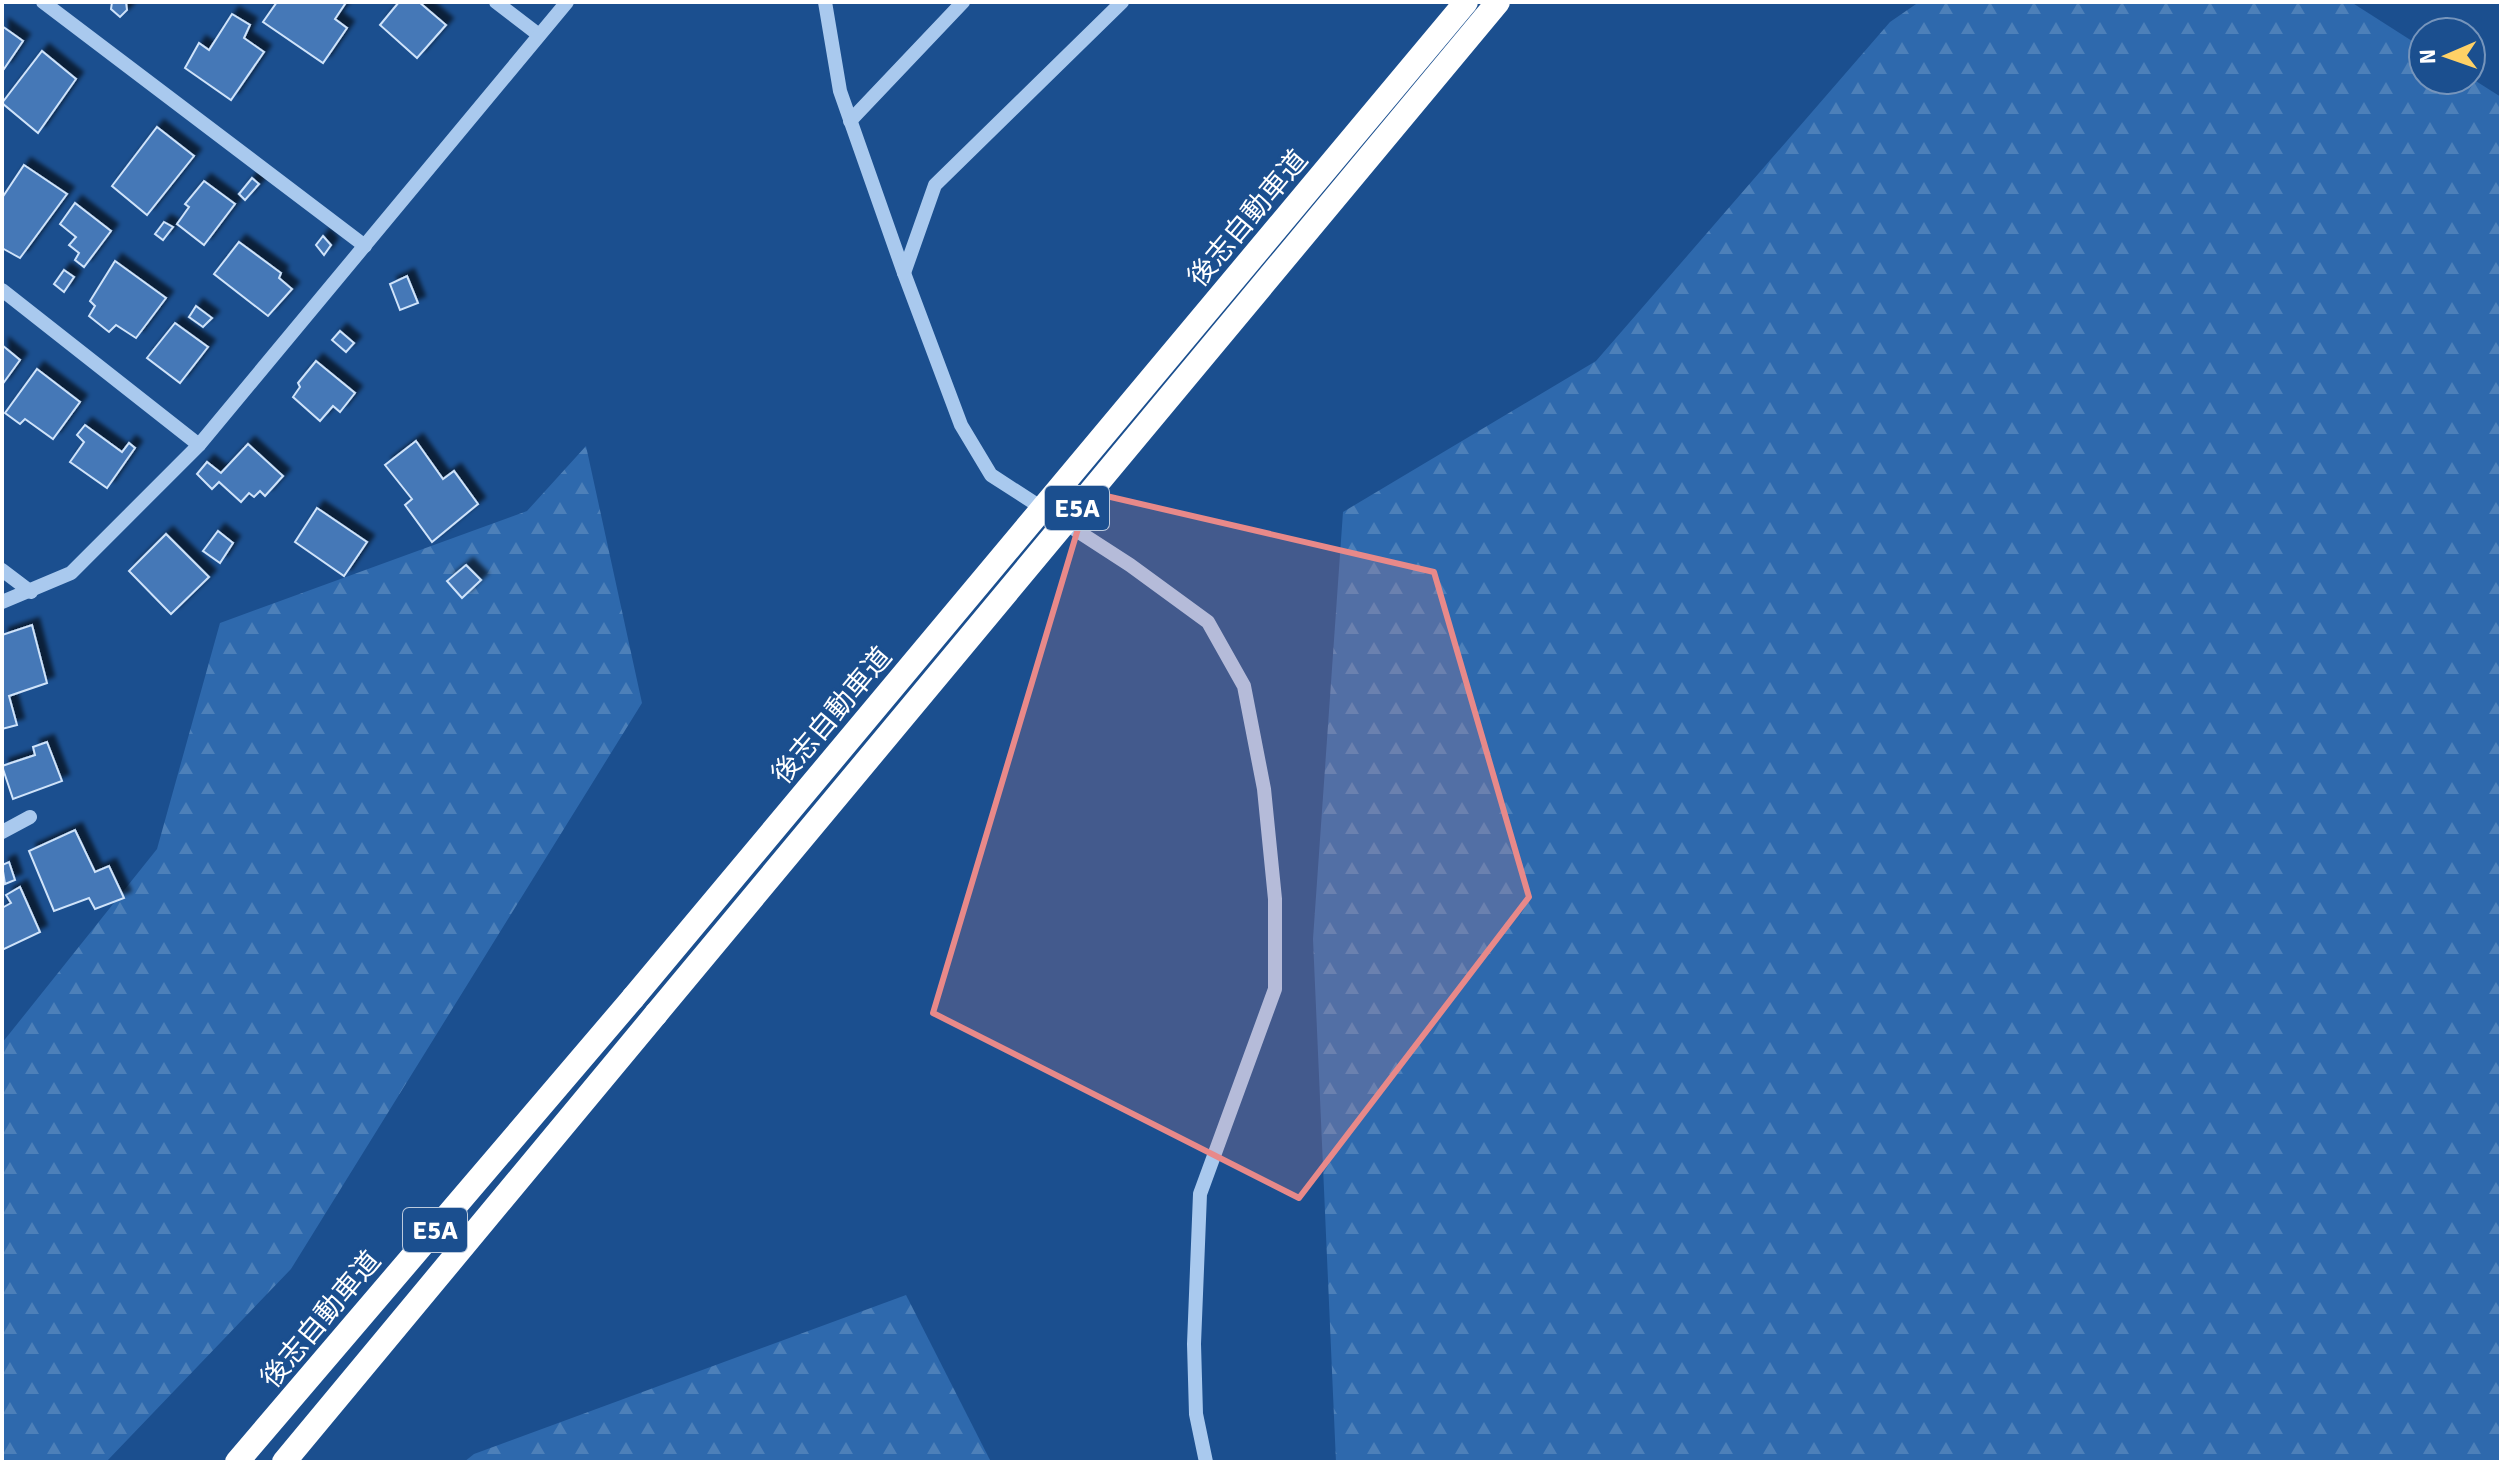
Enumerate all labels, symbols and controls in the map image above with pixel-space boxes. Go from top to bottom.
north arrow [2407,16,2487,96]
text: N [2414,49,2441,65]
street label: 後志自動車道 [1181,143,1315,294]
road number: E5A [1045,486,1109,530]
street label: 後志自動車道 [765,640,899,791]
road number: E5A [403,1208,467,1252]
street label: 後志自動車道 [254,1244,388,1395]

